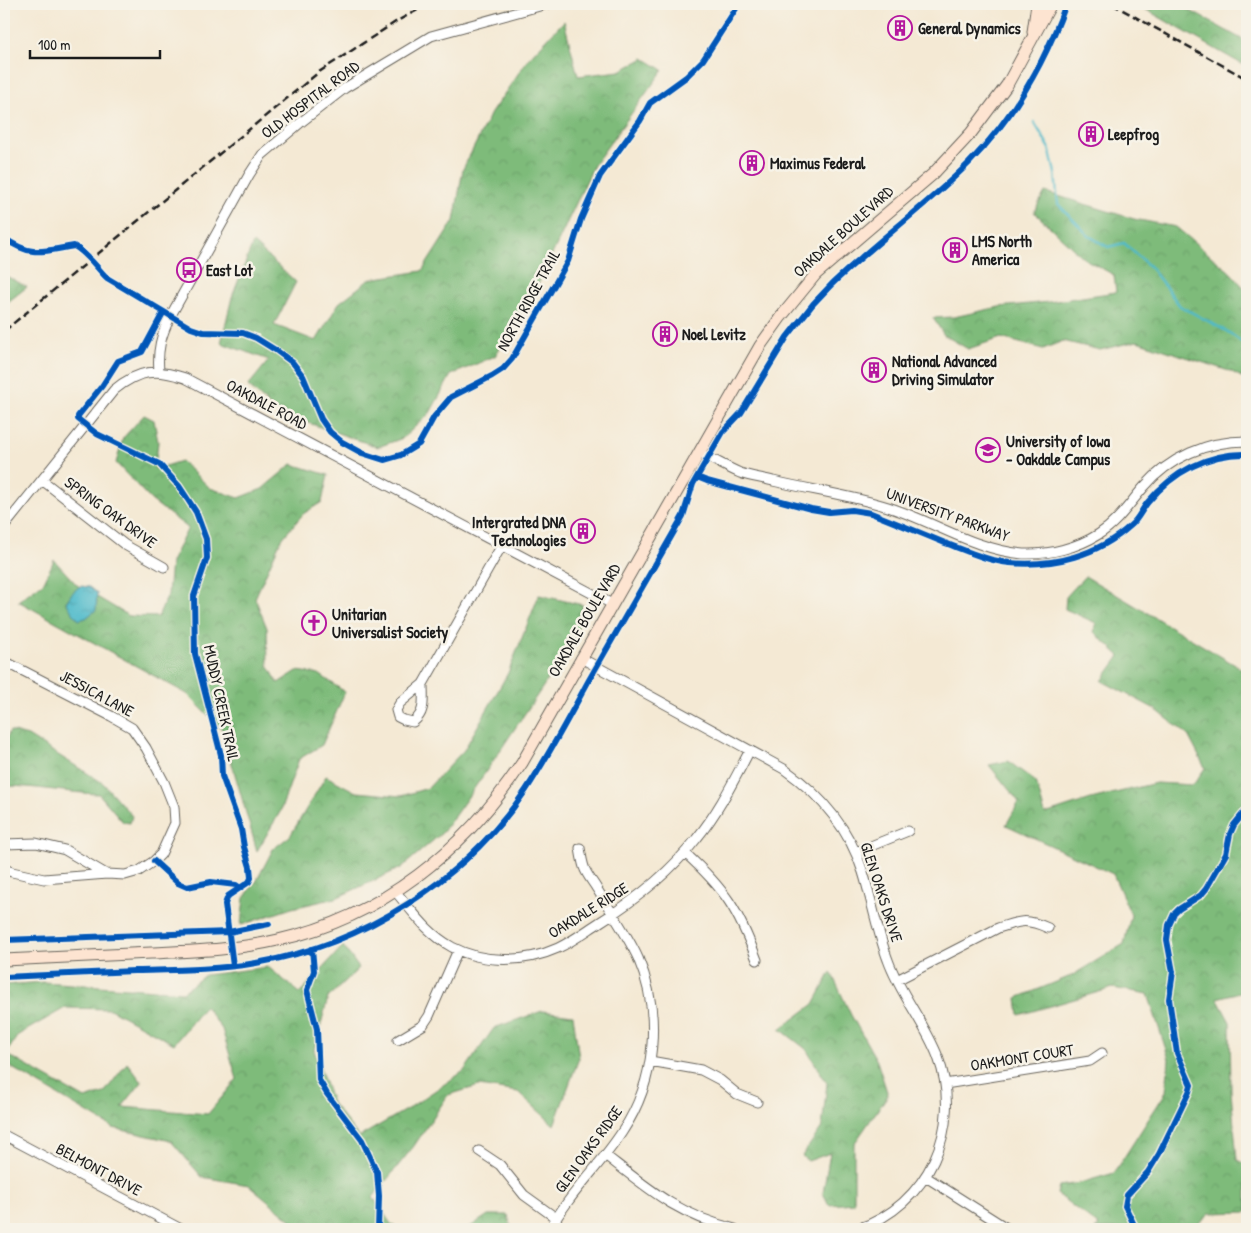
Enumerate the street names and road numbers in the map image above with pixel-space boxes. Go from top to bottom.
street label: OLD HOSPITAL ROAD [256,55,364,143]
street label: OAKDALE BOULEVARD [788,180,898,282]
street label: NORTH RIDGE TRAIL [491,245,565,355]
street label: OAKDALE ROAD [223,373,312,435]
street label: SPRING OAK DRIVE [60,471,162,553]
street label: UNIVERSITY PARKWAY [883,481,1013,547]
street label: OAKDALE BOULEVARD [543,559,626,681]
street label: MUDDY CREEK TRAIL [199,643,245,763]
street label: JESSICA LANE [56,664,138,722]
street label: GLEN OAKS DRIVE [856,839,908,945]
street label: OAKDALE RIDGE [544,877,632,943]
street label: OAKMONT COURT [969,1038,1076,1076]
street label: GLEN OAKS RIDGE [549,1101,627,1197]
street label: BELMONT DRIVE [52,1137,146,1201]

